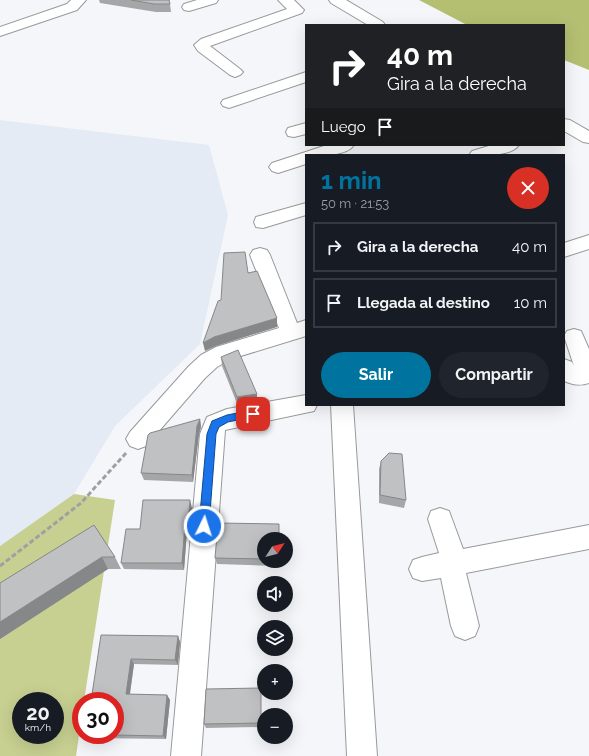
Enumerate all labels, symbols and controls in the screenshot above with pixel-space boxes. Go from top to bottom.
text: 40 m [387,39,453,72]
icon: right [321,40,373,92]
text: Gira a la derecha [387,73,527,94]
icon: arrive [374,116,396,138]
text: Luego [321,118,366,136]
text: 1 min [321,166,382,195]
button: close [507,167,549,209]
text: 50 m · 21:53 [321,196,389,211]
icon: right [323,236,345,258]
text: Gira a la derecha [357,238,478,256]
text: 40 m [512,238,547,256]
icon: arrive [323,292,345,314]
text: Llegada al destino [357,294,490,312]
text: 10 m [514,294,547,312]
button: Salir [321,352,431,398]
button: Compartir [439,352,549,398]
pin [236,397,270,431]
icon: arrive [242,403,264,425]
position arrow [183,505,225,547]
north arrow [257,532,293,568]
map controls [257,532,293,744]
button: sound [257,576,293,612]
button: layers [257,620,293,656]
button: + [257,664,293,700]
speed limit sign: 30 [72,692,124,744]
text: 20 [26,701,50,725]
button: − [257,708,293,744]
text: km/h [25,722,51,733]

